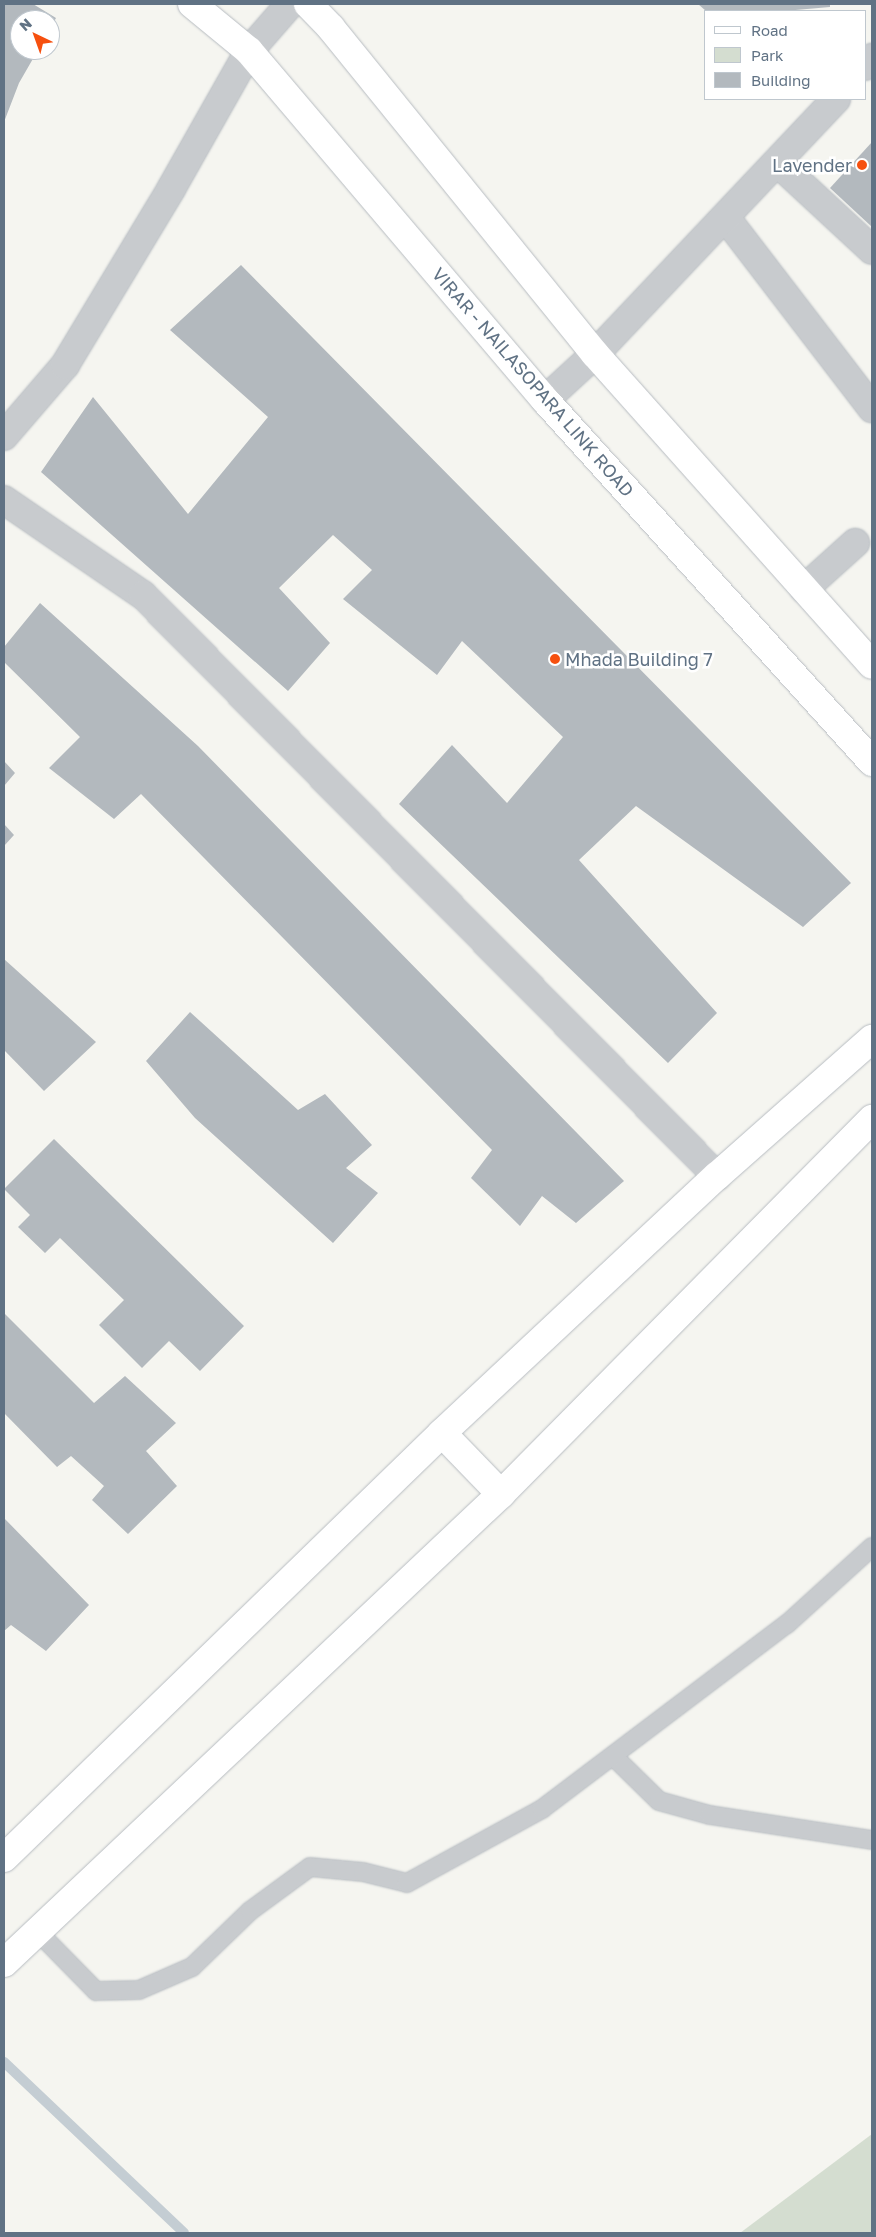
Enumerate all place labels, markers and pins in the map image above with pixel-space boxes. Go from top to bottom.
place label: Lavender [772,154,852,176]
marker: Lavender [856,159,868,171]
place label: Mhada Building 7 [565,648,713,670]
marker: Mhada Building 7 [549,653,561,665]

